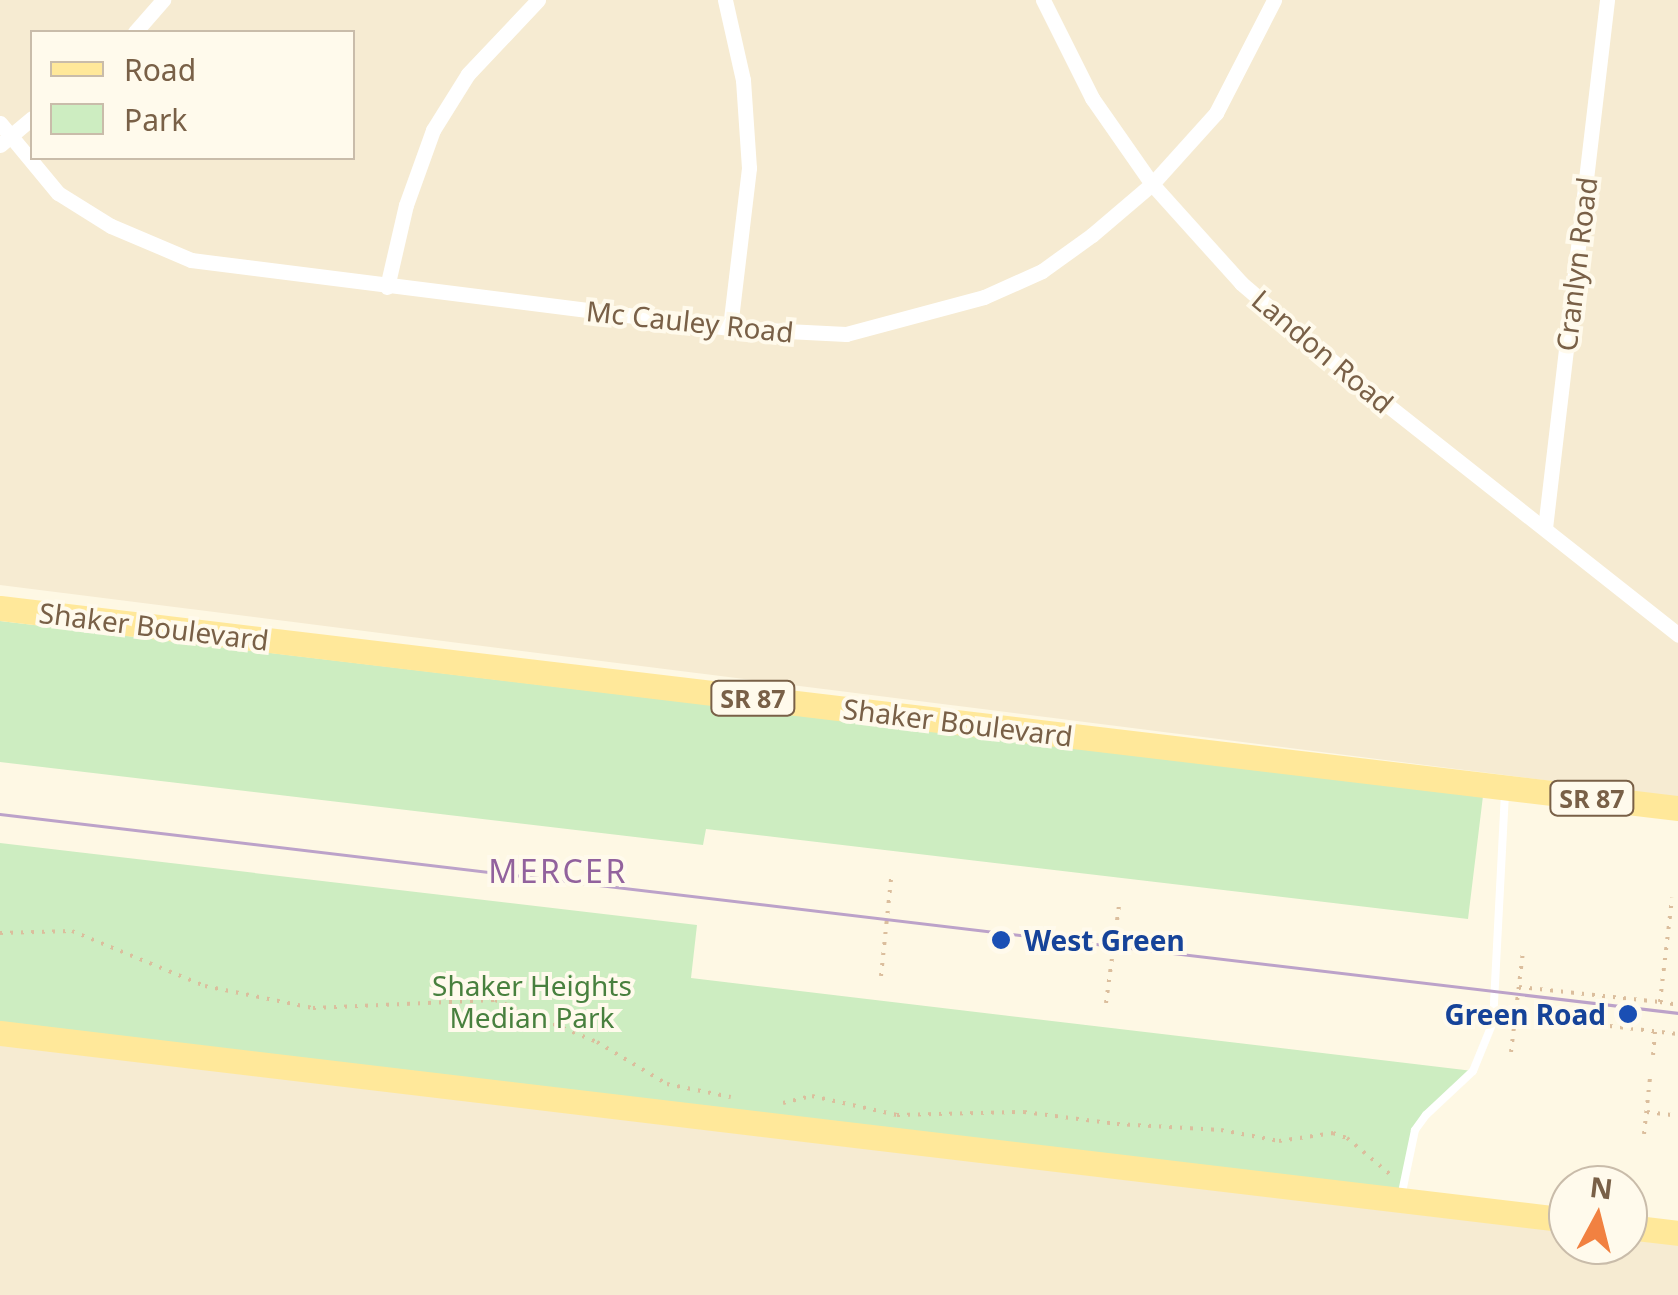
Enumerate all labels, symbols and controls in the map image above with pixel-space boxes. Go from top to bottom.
legend [30,30,355,160]
text: Road [124,49,196,90]
text: Park [124,99,187,140]
street label: Cranlyn Road [1549,175,1603,353]
street label: Landon Road [1246,282,1400,420]
street label: Mc Cauley Road [585,293,795,349]
street label: Shaker Boulevard [37,595,271,657]
road number: SR 87 [708,678,798,718]
street label: Shaker Boulevard [841,691,1075,753]
road number: SR 87 [1547,778,1637,818]
district label: MERCER [488,852,628,890]
place label: West Green [1024,923,1185,957]
marker: West Green [988,927,1014,953]
park label: Shaker Heights Median Park [432,968,632,1034]
place label: Green Road [1445,997,1606,1031]
marker: Green Road [1615,1001,1641,1027]
north arrow [1548,1165,1648,1265]
text: N [1588,1167,1615,1207]

